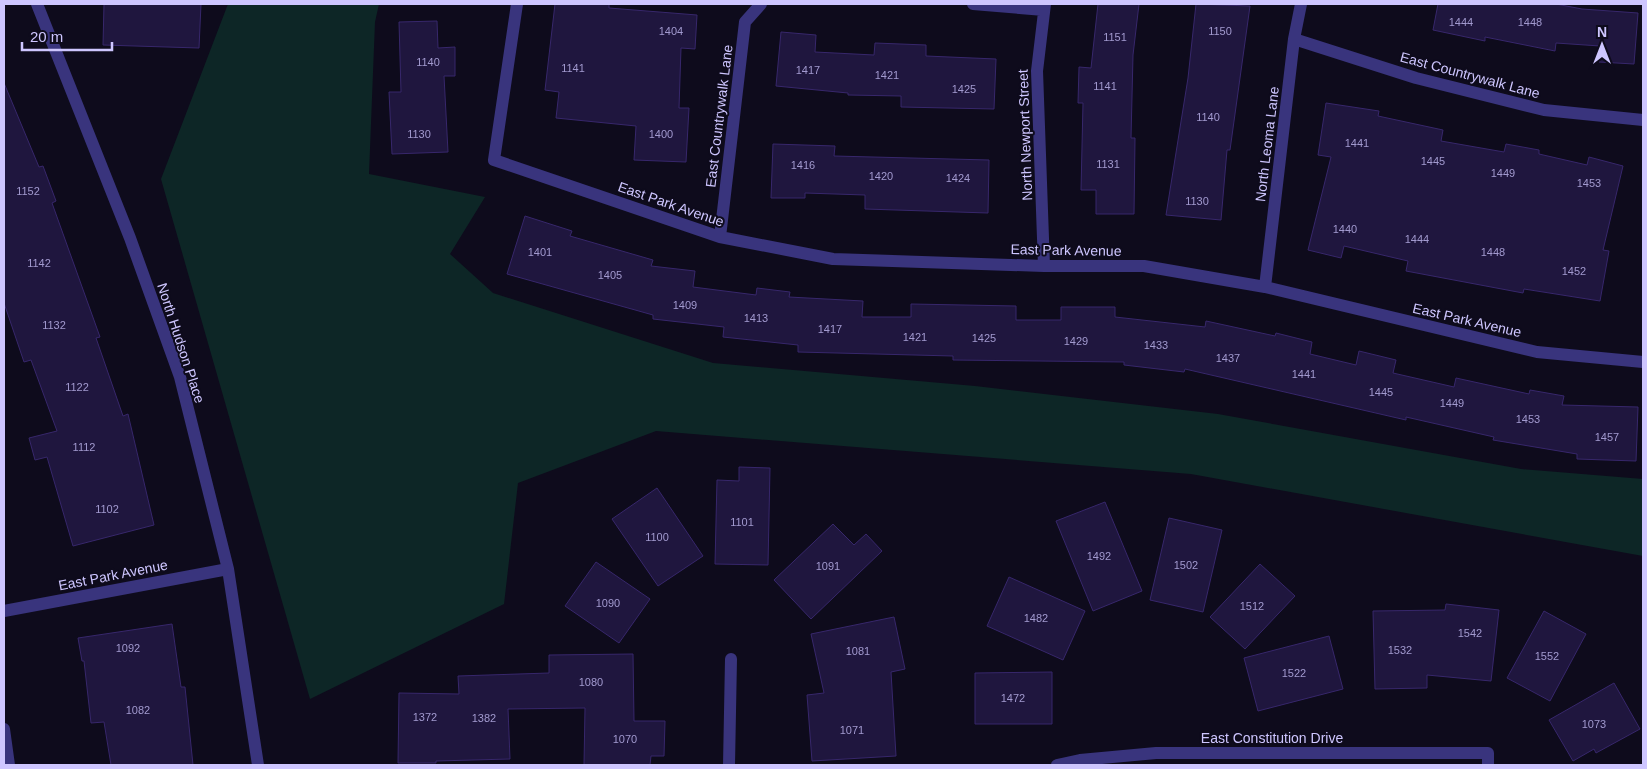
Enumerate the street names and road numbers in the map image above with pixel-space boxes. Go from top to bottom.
street label: East Countrywalk Lane [702,43,736,188]
street label: East Countrywalk Lane [1398,49,1542,101]
street label: North Newport Street [1015,69,1035,201]
street label: North Leoma Lane [1252,85,1282,203]
street label: East Park Avenue [616,178,726,230]
street label: East Park Avenue [1010,241,1122,259]
street label: North Hudson Place [154,281,208,405]
street label: East Park Avenue [1411,300,1523,340]
street label: East Park Avenue [57,557,169,593]
street label: East Constitution Drive [1201,730,1343,746]

